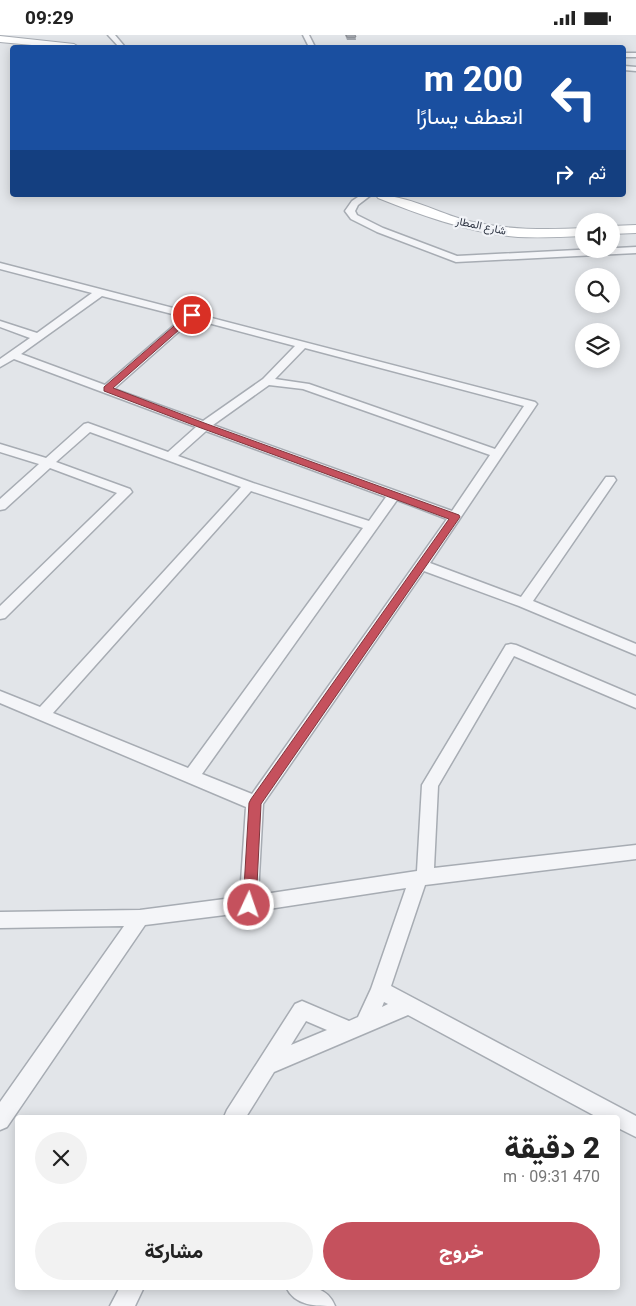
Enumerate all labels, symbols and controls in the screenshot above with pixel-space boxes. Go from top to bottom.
text: 09:29 [25,6,74,29]
text: 200 m [424,59,523,100]
icon: left [541,65,606,130]
text: انعطف يسارًا [416,104,523,129]
icon: right [550,160,578,188]
text: ثم [588,161,606,184]
map controls [575,213,620,368]
button: sound [575,213,620,258]
street label: شارع المطار [454,214,508,239]
button: search [575,268,620,313]
pin [171,294,213,336]
icon: arrive [178,301,206,329]
button: layers [575,323,620,368]
position arrow [222,878,274,930]
text: 2 دقيقة [504,1130,600,1165]
button: close [35,1132,87,1184]
text: 470 m · 09:31 [503,1167,600,1186]
button: مشاركة [35,1222,313,1280]
button: خروج [323,1222,600,1280]

